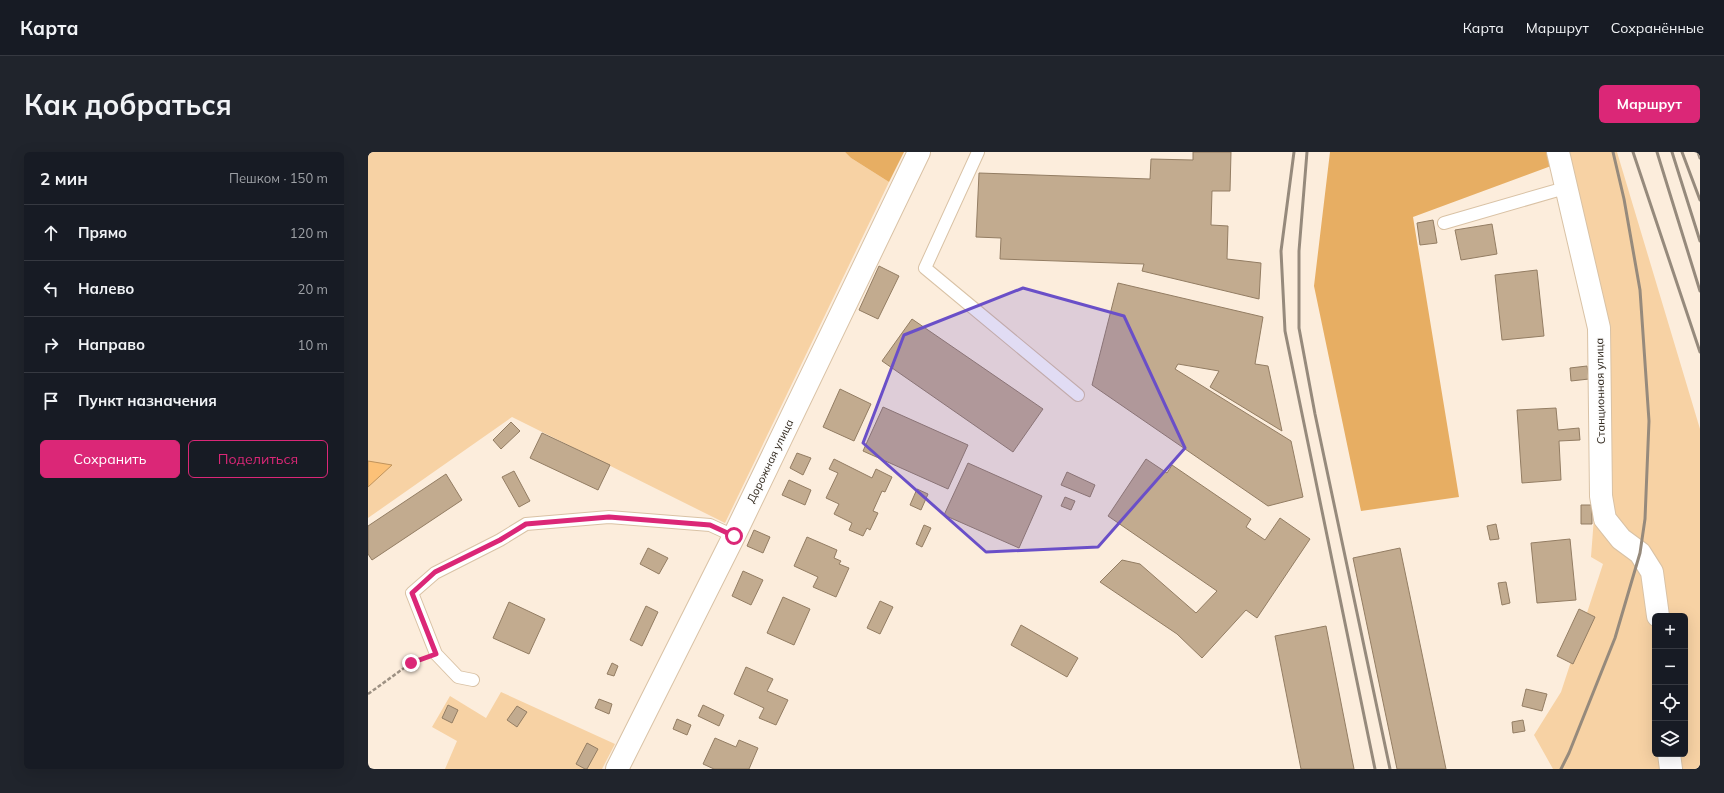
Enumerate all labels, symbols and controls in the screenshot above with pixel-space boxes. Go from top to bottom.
text: Карта [20,16,78,40]
text: Карта [1463,19,1504,37]
text: Маршрут [1526,19,1589,37]
text: Сохранённые [1611,19,1704,37]
button: Маршрут [1599,85,1700,123]
text: Как добраться [24,87,232,122]
text: 2 мин [40,168,88,189]
text: Пешком · 150 m [229,170,328,186]
icon: ahead [40,222,62,244]
text: Прямо [78,223,127,242]
text: 120 m [290,225,328,241]
icon: left [40,278,62,300]
text: Налево [78,279,134,298]
text: 20 m [298,281,328,297]
icon: right [40,334,62,356]
text: Направо [78,335,145,354]
text: 10 m [298,337,328,353]
street label: Станционная улица [1592,338,1608,444]
icon: arrive [40,390,62,412]
text: Пункт назначения [78,391,217,410]
street label: Дорожная улица [744,417,796,505]
button: Сохранить [40,440,180,478]
button: Поделиться [188,440,328,478]
route start [725,527,743,545]
map controls [1652,613,1688,757]
button: + [1652,613,1688,649]
button: − [1652,649,1688,685]
route end [402,654,420,672]
button: locate [1652,685,1688,721]
button: layers [1652,721,1688,757]

